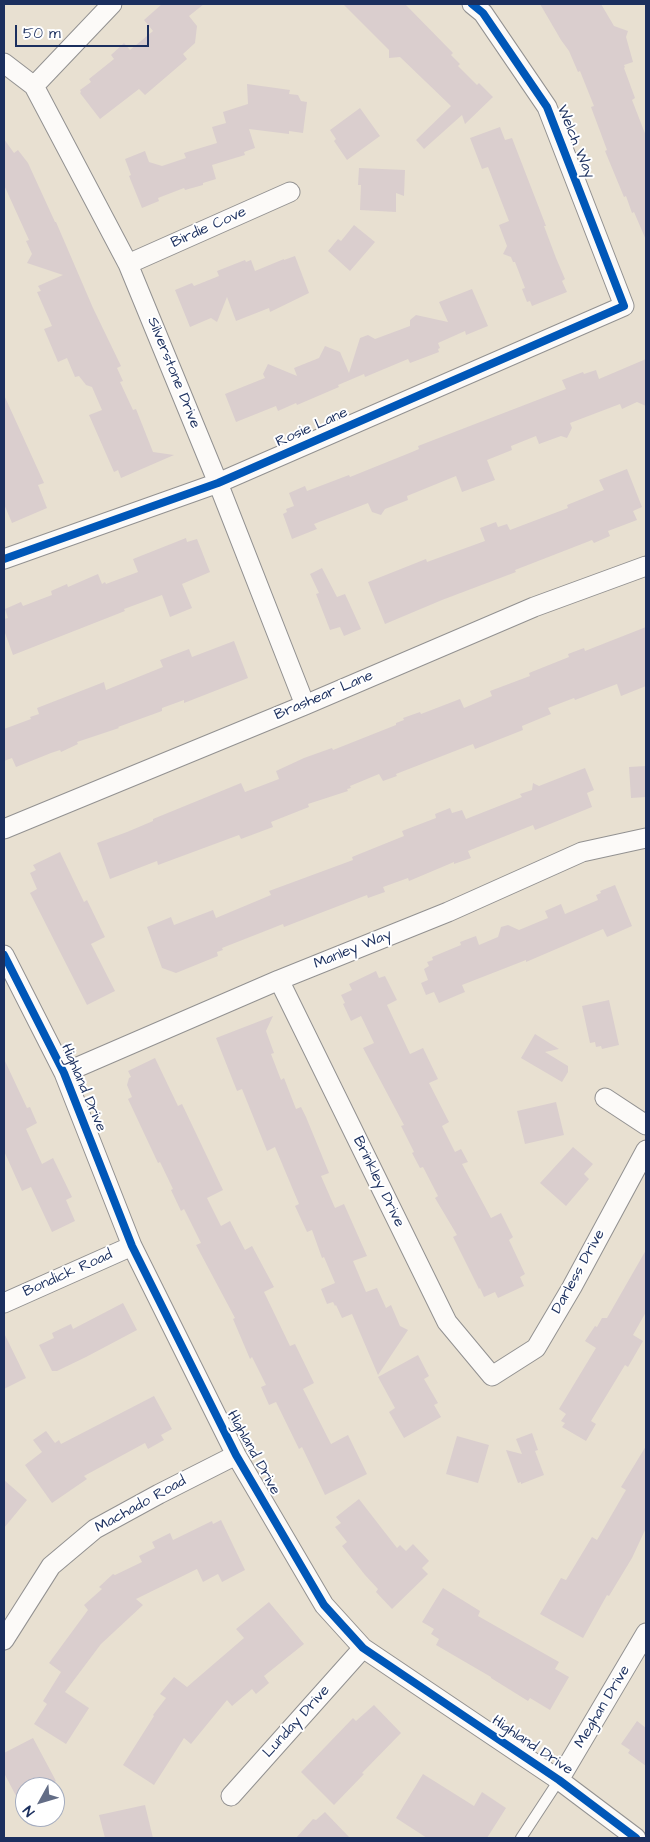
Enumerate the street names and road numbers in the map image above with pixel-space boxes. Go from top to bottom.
street label: Welch Way [552,103,598,181]
street label: Birdie Cove [169,203,249,253]
street label: Silverstone Drive [143,315,203,431]
street label: Rosie Lane [273,404,351,452]
street label: Brashear Lane [272,667,376,725]
street label: Manley Way [312,926,394,974]
street label: Highland Drive [56,1041,110,1135]
street label: Brinkley Drive [348,1134,408,1230]
street label: Darless Drive [549,1227,609,1317]
street label: Bondick Road [21,1246,115,1302]
street label: Highland Drive [222,1408,284,1498]
street label: Machado Road [92,1473,190,1537]
street label: Meghan Drive [571,1663,635,1751]
street label: Lunday Drive [260,1682,334,1762]
street label: Highland Drive [488,1712,576,1780]

